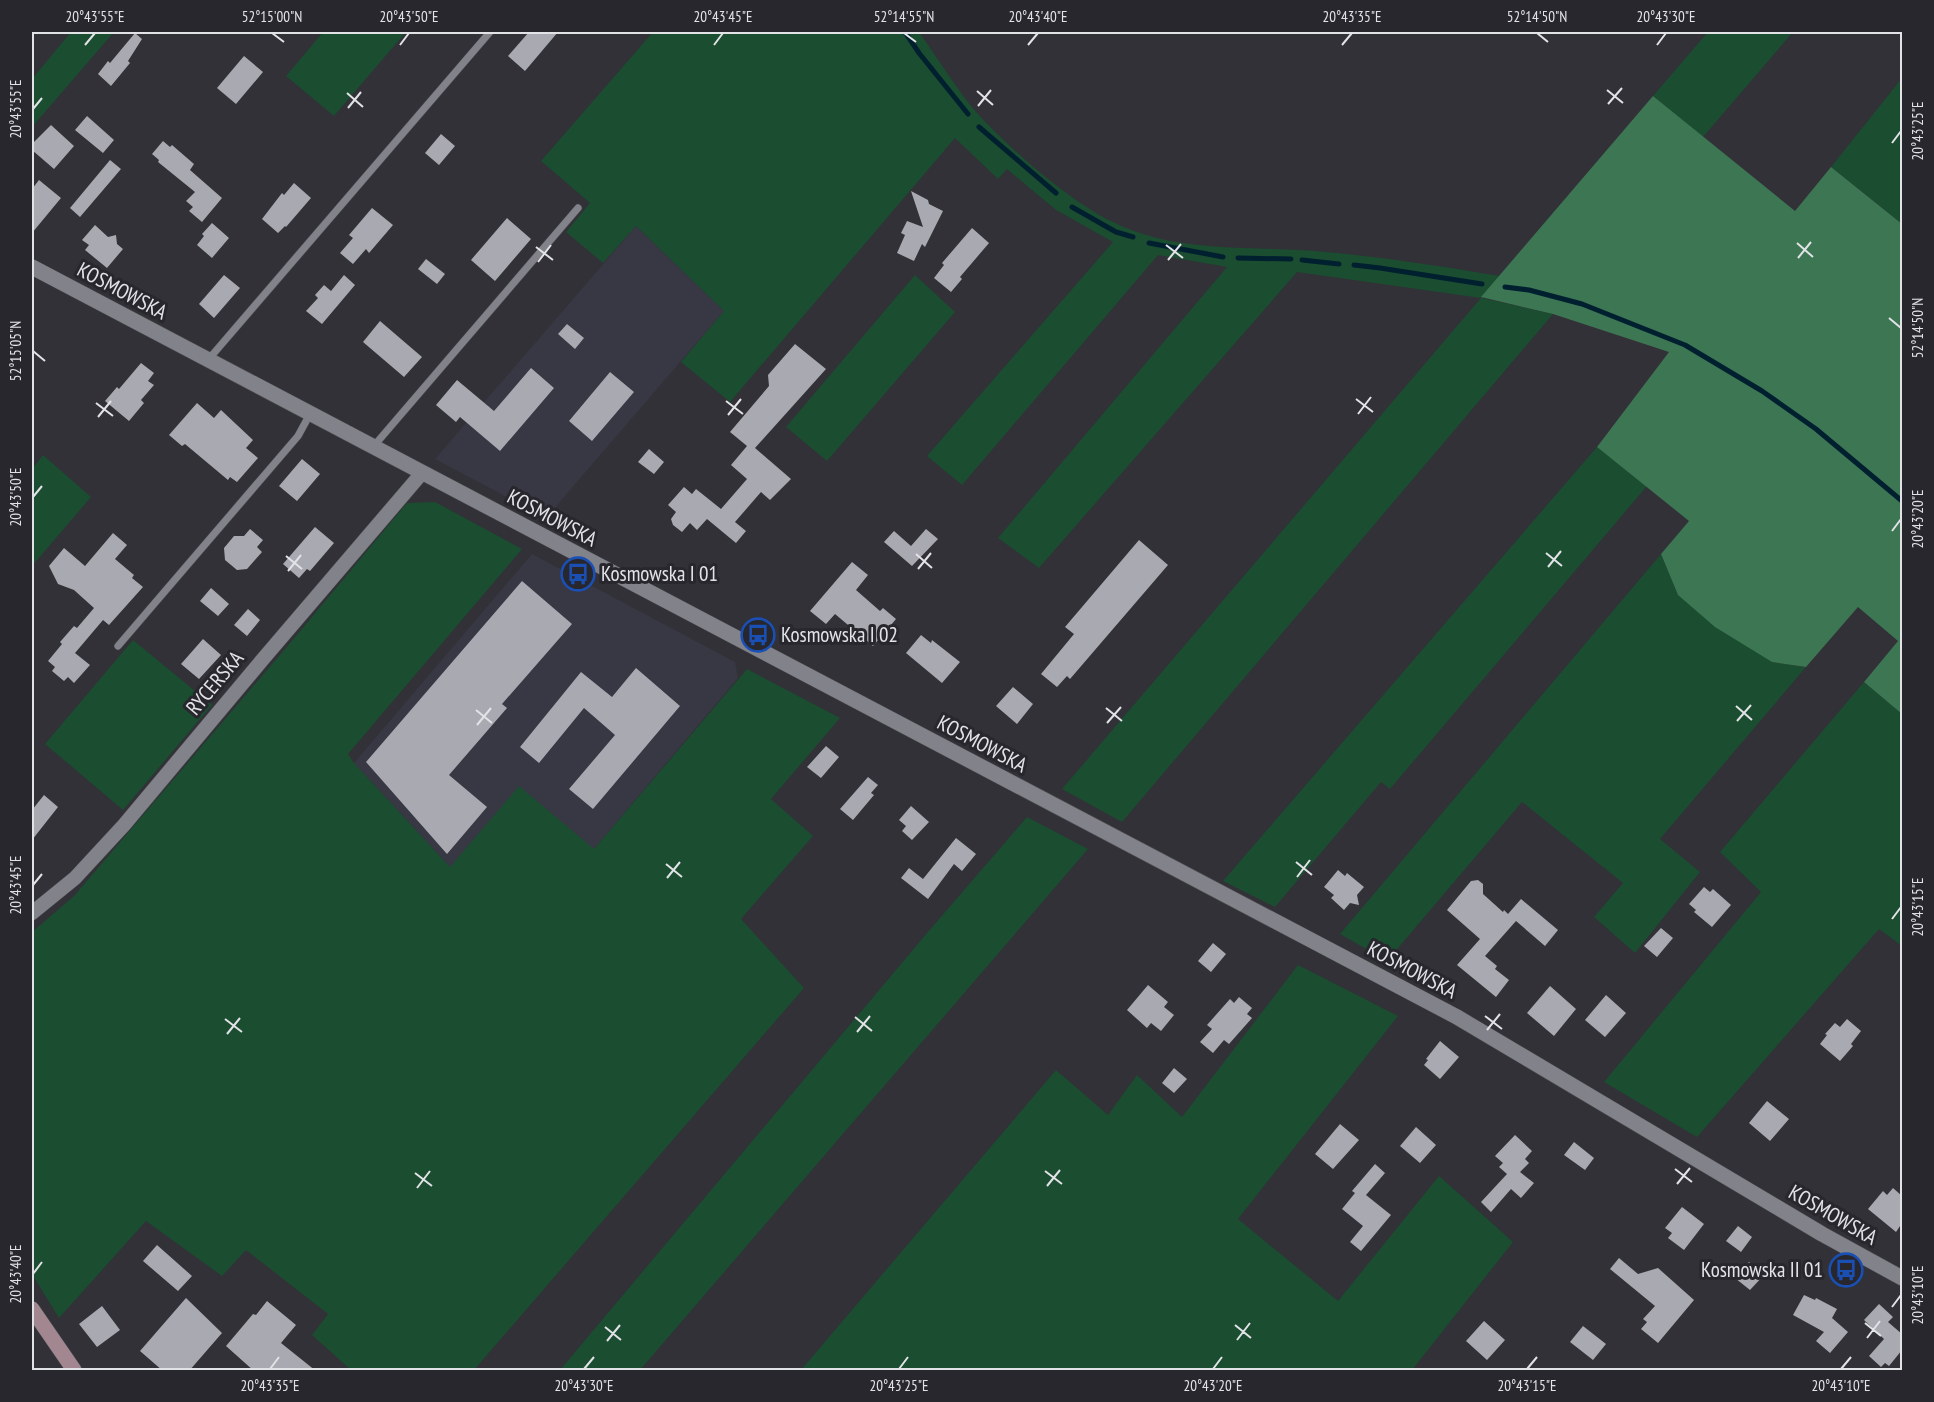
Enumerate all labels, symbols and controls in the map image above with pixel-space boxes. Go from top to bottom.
text: 20°43'55"E [65,7,125,26]
text: 52°15'00"N [242,7,302,26]
text: 20°43'50"E [379,7,439,26]
text: 20°43'45"E [693,7,753,26]
text: 52°14'55"N [874,7,934,26]
text: 20°43'40"E [1008,7,1068,26]
text: 20°43'35"E [1322,7,1382,26]
text: 52°14'50"N [1507,7,1567,26]
text: 20°43'30"E [1636,7,1696,26]
text: 20°43'55"E [6,79,25,139]
text: 20°43'25"E [1908,101,1927,161]
street label: KOSMOWSKA [73,256,172,325]
text: 52°14'50"N [1908,298,1927,358]
text: 52°15'05"N [6,321,25,381]
text: 20°43'50"E [6,467,25,527]
street label: KOSMOWSKA [503,483,602,552]
text: 20°43'20"E [1908,489,1927,549]
bus stop icon: Kosmowska I 01 [560,556,596,592]
place label: Kosmowska I 01 [601,560,718,587]
bus stop icon: Kosmowska I 02 [740,617,776,653]
place label: Kosmowska I 02 [781,621,898,648]
street label: RYCERSKA [180,645,249,720]
street label: KOSMOWSKA [933,709,1032,778]
text: 20°43'45"E [6,855,25,915]
text: 20°43'15"E [1908,877,1927,937]
street label: KOSMOWSKA [1363,935,1462,1004]
street label: KOSMOWSKA [1784,1178,1882,1251]
text: 20°43'40"E [6,1244,25,1304]
bus stop icon: Kosmowska II 01 [1828,1252,1864,1288]
place label: Kosmowska II 01 [1701,1256,1823,1283]
text: 20°43'10"E [1908,1265,1927,1325]
text: 20°43'35"E [240,1376,300,1395]
text: 20°43'30"E [554,1376,614,1395]
text: 20°43'25"E [869,1376,929,1395]
text: 20°43'20"E [1183,1376,1243,1395]
text: 20°43'15"E [1497,1376,1557,1395]
text: 20°43'10"E [1811,1376,1871,1395]

